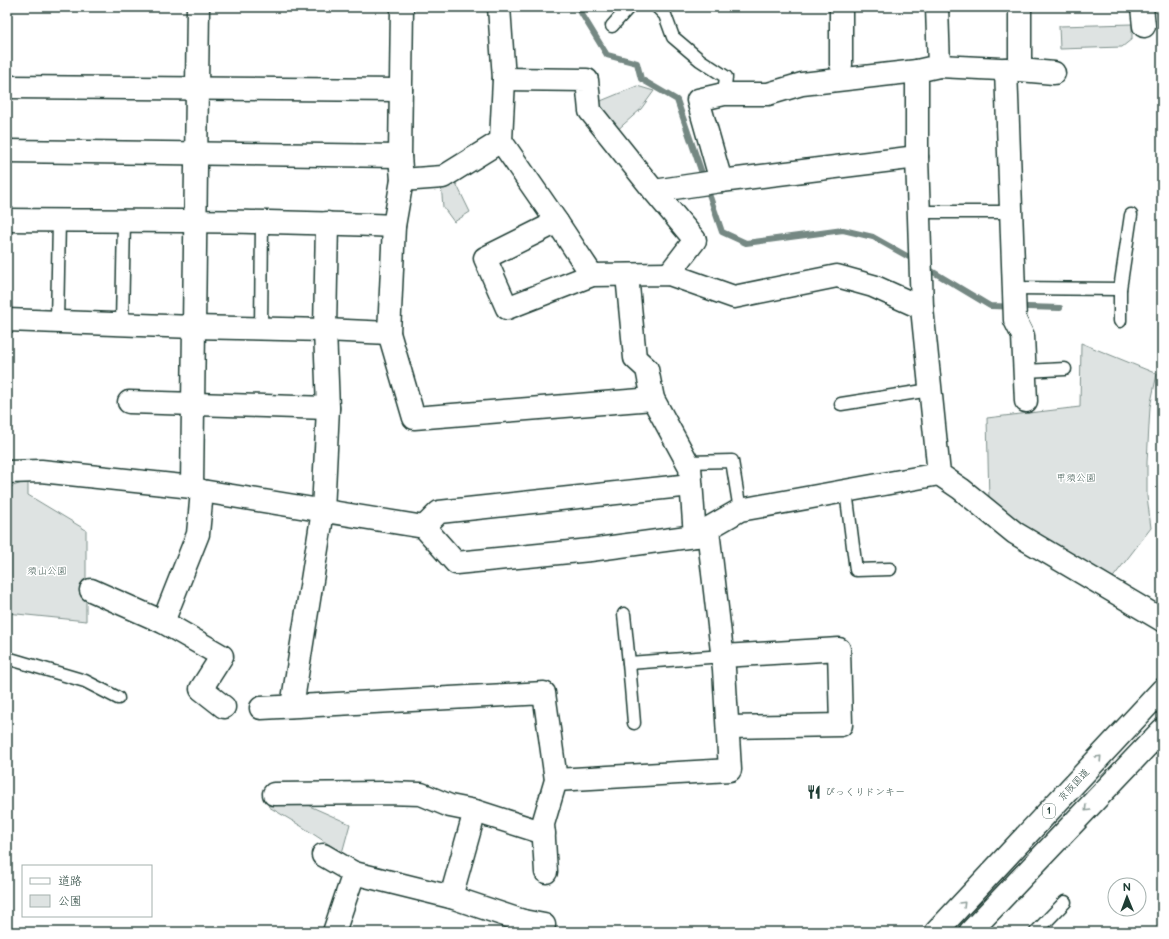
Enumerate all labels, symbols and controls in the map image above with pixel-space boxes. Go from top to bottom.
park label: 甲須公園 [1056,472,1096,484]
park label: 須山公園 [27,565,67,577]
one-way arrow [1094,755,1101,762]
street label: 京阪国道 [1056,766,1092,804]
restaurant icon: びっくりドンキー [806,784,822,800]
place label: びっくりドンキー [825,786,905,798]
road number: 1 [1043,804,1055,818]
one-way arrow [1084,804,1092,812]
legend [22,865,152,917]
text: 道路 [58,874,82,889]
north arrow [1107,877,1147,917]
text: N [1123,881,1131,894]
text: 公園 [58,894,82,909]
one-way arrow [958,901,965,909]

